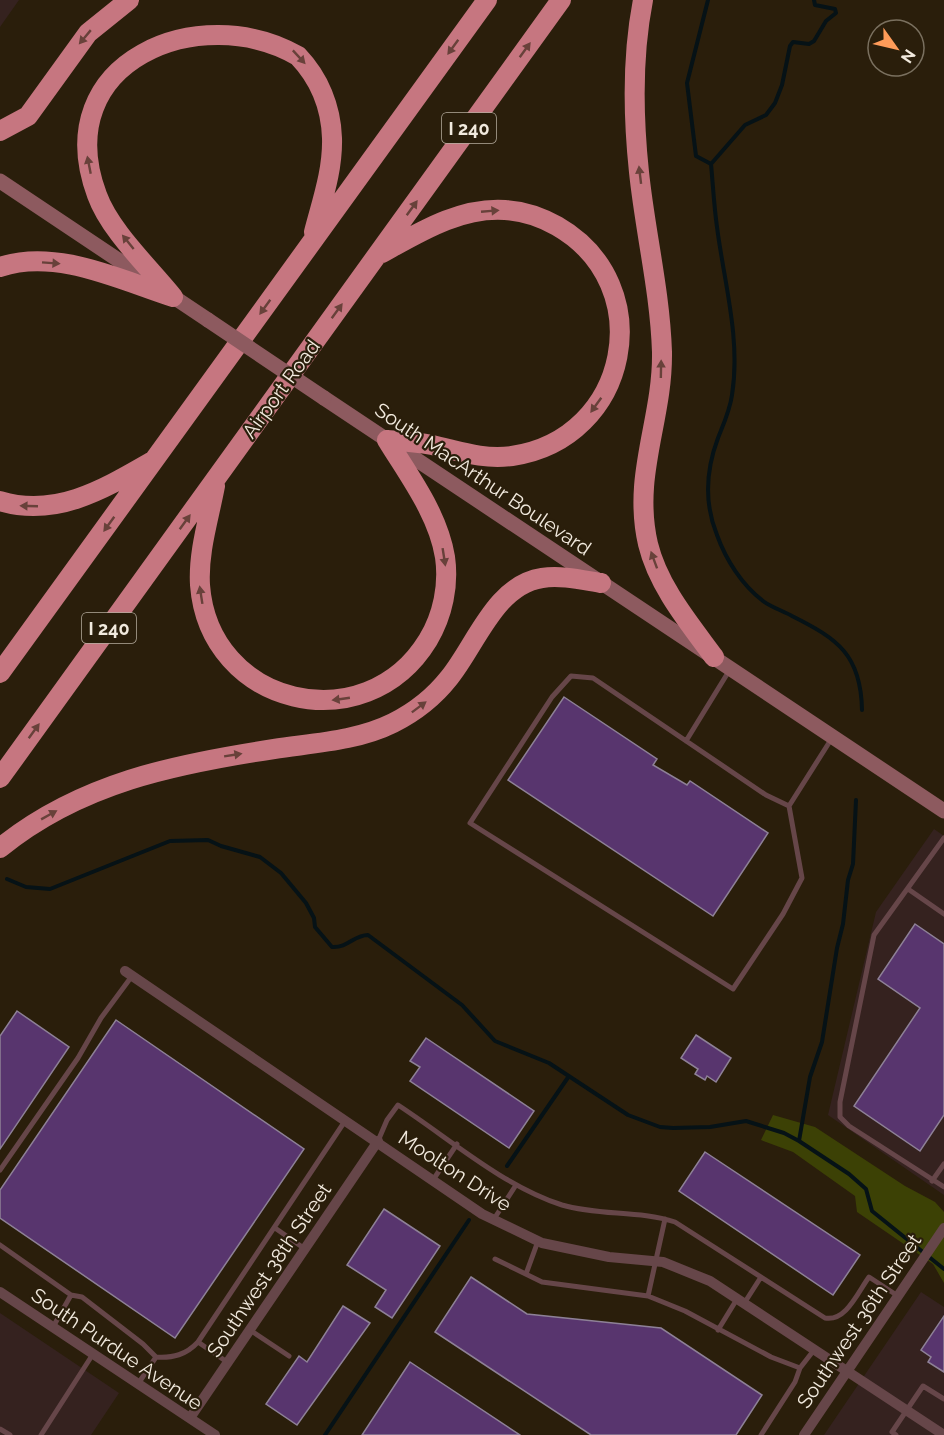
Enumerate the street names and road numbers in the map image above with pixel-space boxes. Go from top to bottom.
road number: I 240 [442,113,496,143]
street label: Airport Road [237,335,325,443]
street label: South MacArthur Boulevard [370,398,596,560]
road number: I 240 [82,613,136,643]
street label: Moolton Drive [394,1126,516,1216]
street label: Southwest 38th Street [202,1178,336,1362]
street label: Southwest 36th Street [792,1229,926,1413]
street label: South Purdue Avenue [27,1283,207,1415]

